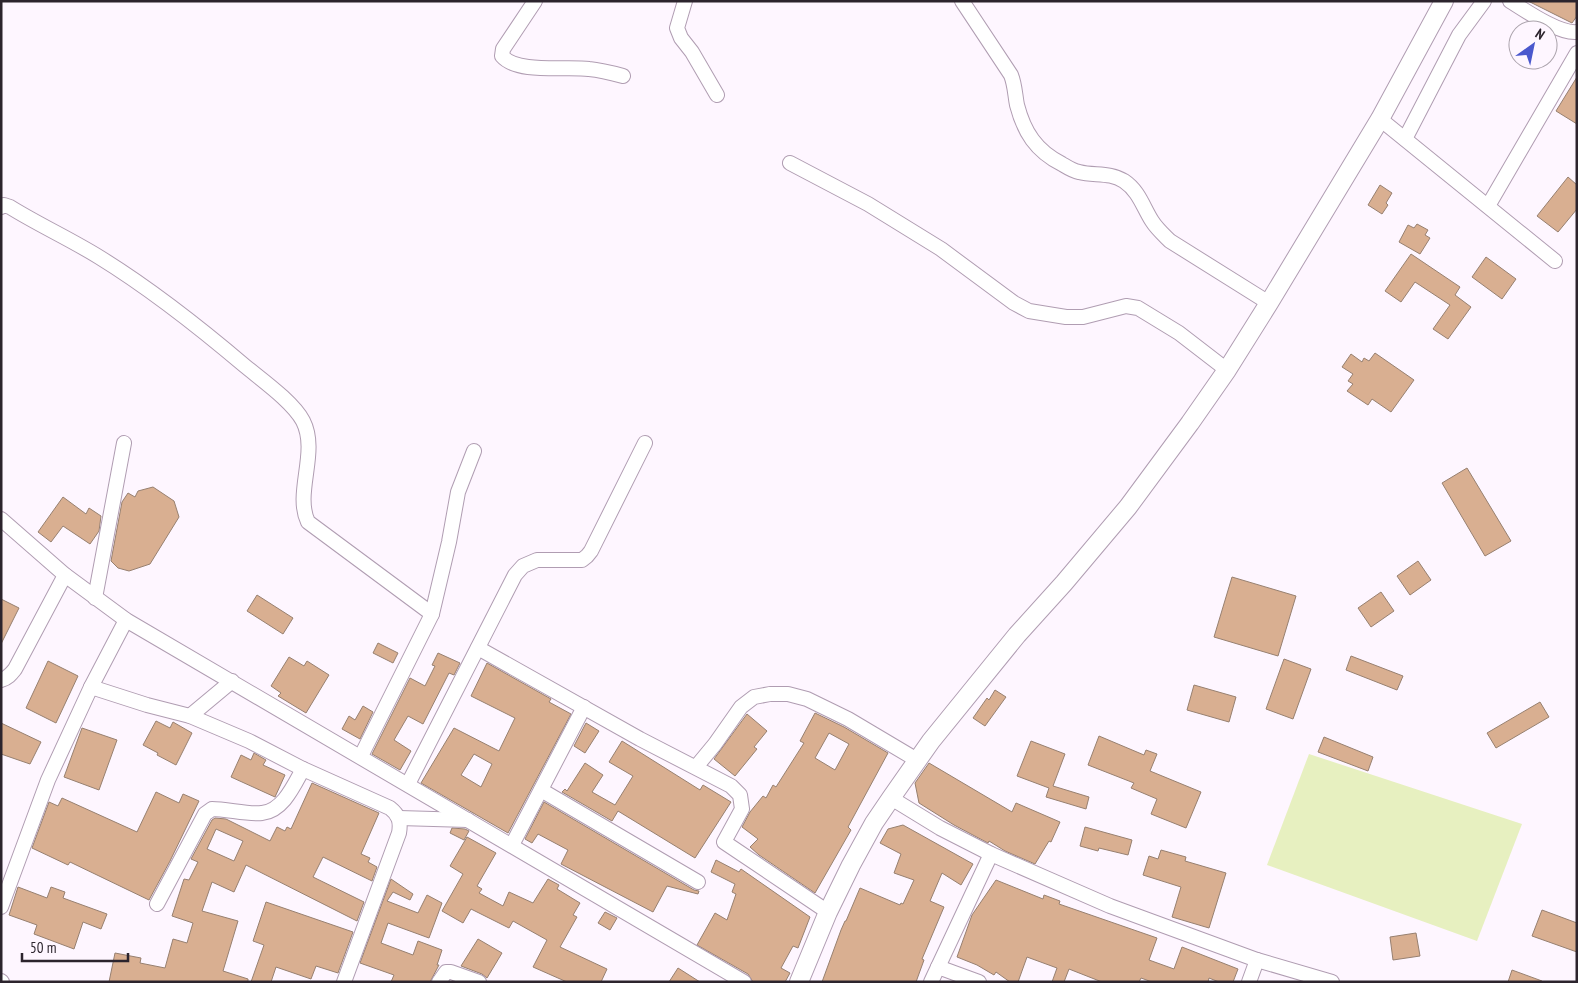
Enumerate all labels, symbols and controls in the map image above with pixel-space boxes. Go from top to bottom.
north arrow [1508,20,1558,70]
text: N [1532,24,1548,44]
scale bar [22,930,129,962]
text: 50 m [30,938,56,957]

